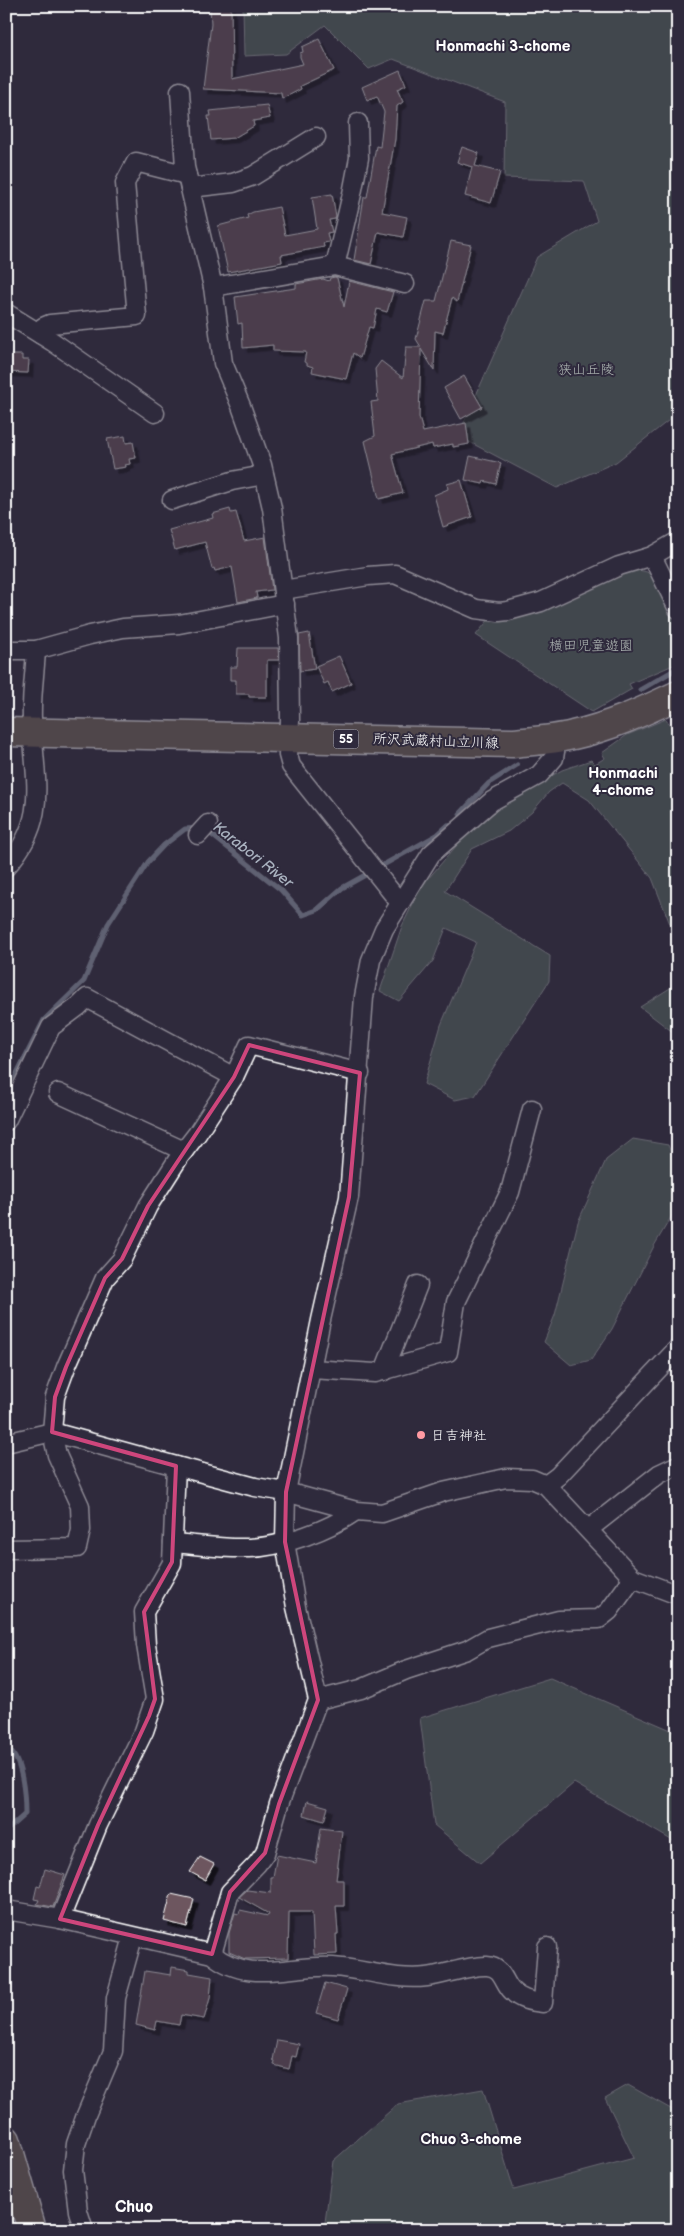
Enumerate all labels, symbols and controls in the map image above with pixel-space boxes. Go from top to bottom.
district label: Honmachi 3-chome [436,37,571,56]
park label: 狭山丘陵 [558,361,614,378]
park label: 横田児童遊園 [549,637,633,654]
road number: 55 [334,730,358,749]
street label: 所沢武蔵村山立川線 [373,730,499,752]
district label: Honmachi 4-chome [588,764,658,800]
water label: Karabori River [209,818,298,893]
place label: 日吉神社 [431,1427,487,1444]
marker: 日吉神社 [415,1429,427,1441]
district label: Chuo 3-chome [420,2130,522,2149]
district label: Chuo [115,2198,153,2217]

